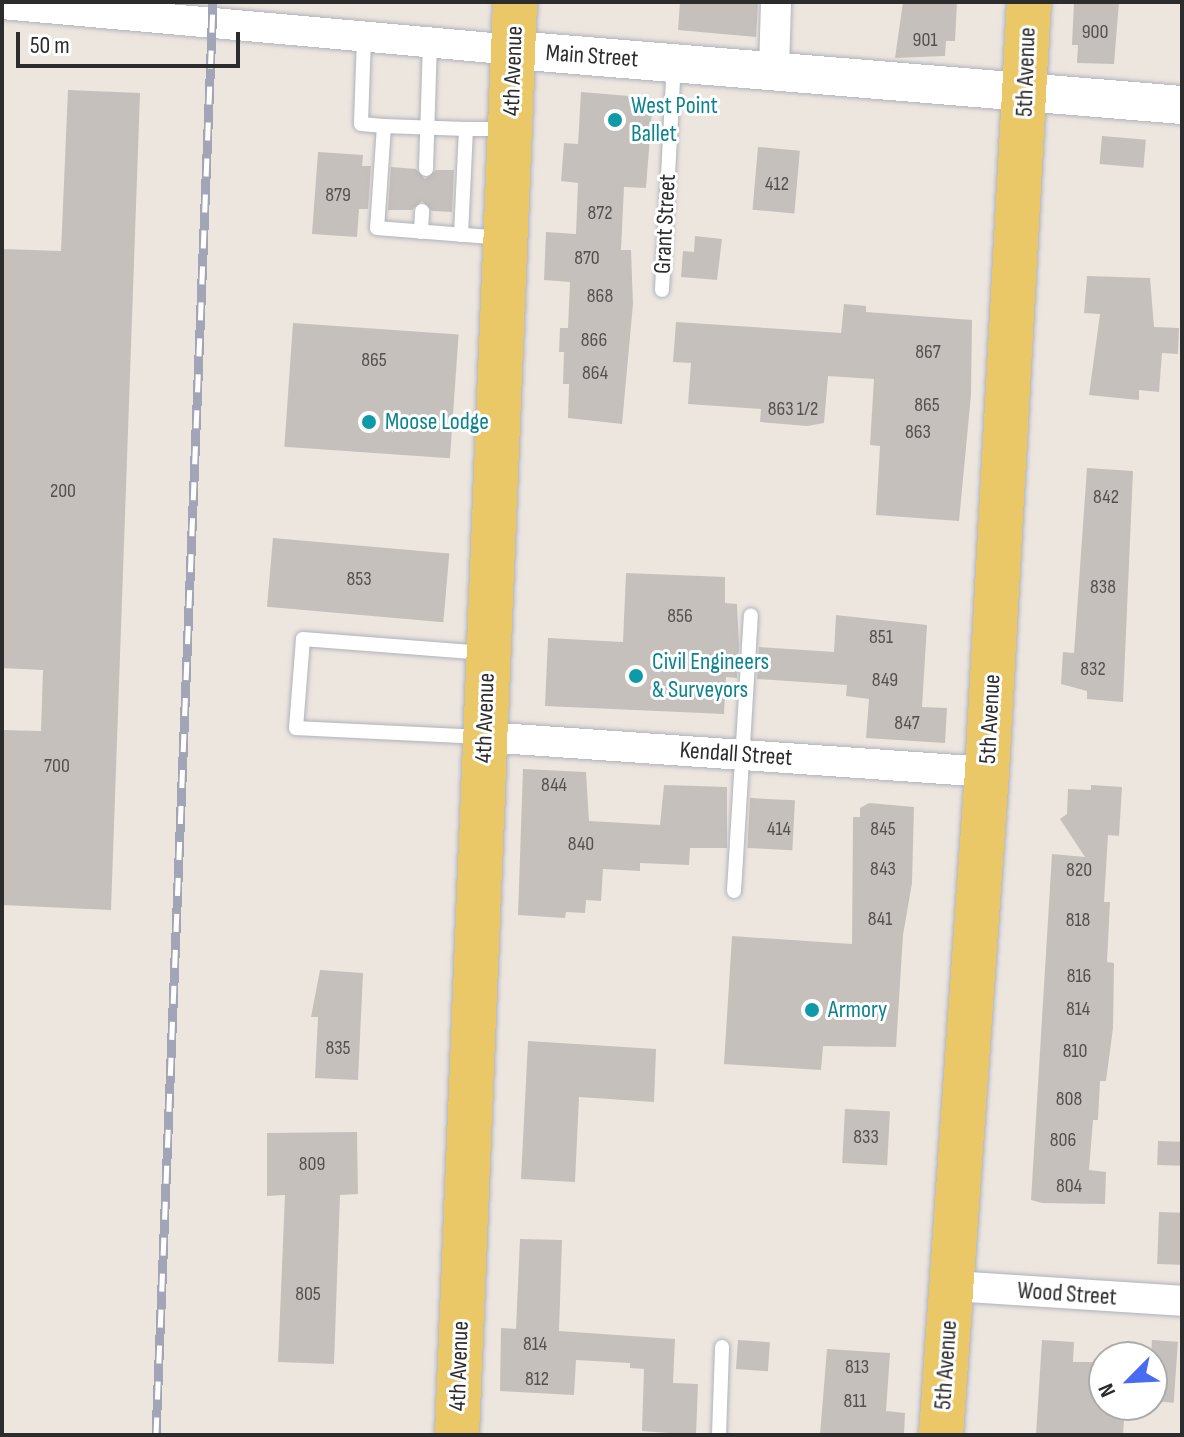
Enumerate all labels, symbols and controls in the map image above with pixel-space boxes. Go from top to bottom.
scale bar [20,16,244,66]
house number: 900 [1082,20,1108,44]
street label: 4th Avenue [497,25,529,117]
street label: 5th Avenue [1010,27,1042,117]
house number: 901 [913,28,937,52]
text: 50 m [30,31,70,60]
street label: Main Street [545,38,639,74]
place label: West Point Ballet [631,92,718,148]
marker: West Point Ballet [606,111,624,129]
house number: 412 [765,172,789,196]
street label: Grant Street [648,173,682,275]
house number: 879 [325,183,351,207]
house number: 872 [588,201,612,225]
house number: 870 [574,246,600,270]
house number: 868 [587,284,613,308]
house number: 866 [581,328,607,352]
house number: 867 [915,340,941,364]
house number: 865 [361,348,387,372]
house number: 864 [582,361,608,385]
house number: 865 [914,393,940,417]
house number: 863 1/2 [768,397,818,421]
place label: Moose Lodge [385,408,489,436]
marker: Moose Lodge [360,413,378,431]
house number: 863 [905,420,931,444]
house number: 200 [50,479,76,503]
house number: 842 [1093,485,1119,509]
house number: 853 [346,567,372,591]
house number: 838 [1090,575,1116,599]
house number: 856 [667,604,693,628]
house number: 851 [869,625,893,649]
place label: Civil Engineers & Surveyors [652,648,769,704]
house number: 832 [1080,657,1106,681]
marker: Civil Engineers & Surveyors [627,667,645,685]
house number: 849 [872,668,898,692]
street label: 4th Avenue [469,672,501,764]
street label: 5th Avenue [973,673,1007,765]
house number: 847 [894,711,920,735]
street label: Kendall Street [679,736,793,772]
house number: 700 [44,754,70,778]
house number: 844 [541,773,567,797]
house number: 414 [767,817,791,841]
house number: 845 [870,817,896,841]
house number: 840 [568,832,594,856]
house number: 843 [870,857,896,881]
house number: 820 [1066,858,1092,882]
house number: 841 [868,907,892,931]
house number: 818 [1066,908,1090,932]
house number: 816 [1067,964,1091,988]
place label: Armory [828,996,887,1024]
house number: 814 [1066,997,1090,1021]
marker: Armory [803,1001,821,1019]
house number: 835 [325,1036,351,1060]
house number: 810 [1063,1039,1087,1063]
house number: 808 [1056,1087,1082,1111]
house number: 833 [853,1125,879,1149]
house number: 806 [1050,1128,1076,1152]
house number: 809 [299,1152,325,1176]
house number: 804 [1056,1174,1082,1198]
street label: Wood Street [1016,1276,1118,1312]
house number: 805 [295,1282,321,1306]
street label: 5th Avenue [929,1319,963,1411]
street label: 4th Avenue [443,1320,475,1412]
house number: 814 [523,1332,547,1356]
north arrow [1088,1341,1168,1421]
house number: 813 [845,1355,869,1379]
house number: 812 [525,1367,549,1391]
text: N [1093,1379,1122,1401]
house number: 811 [844,1389,866,1413]

